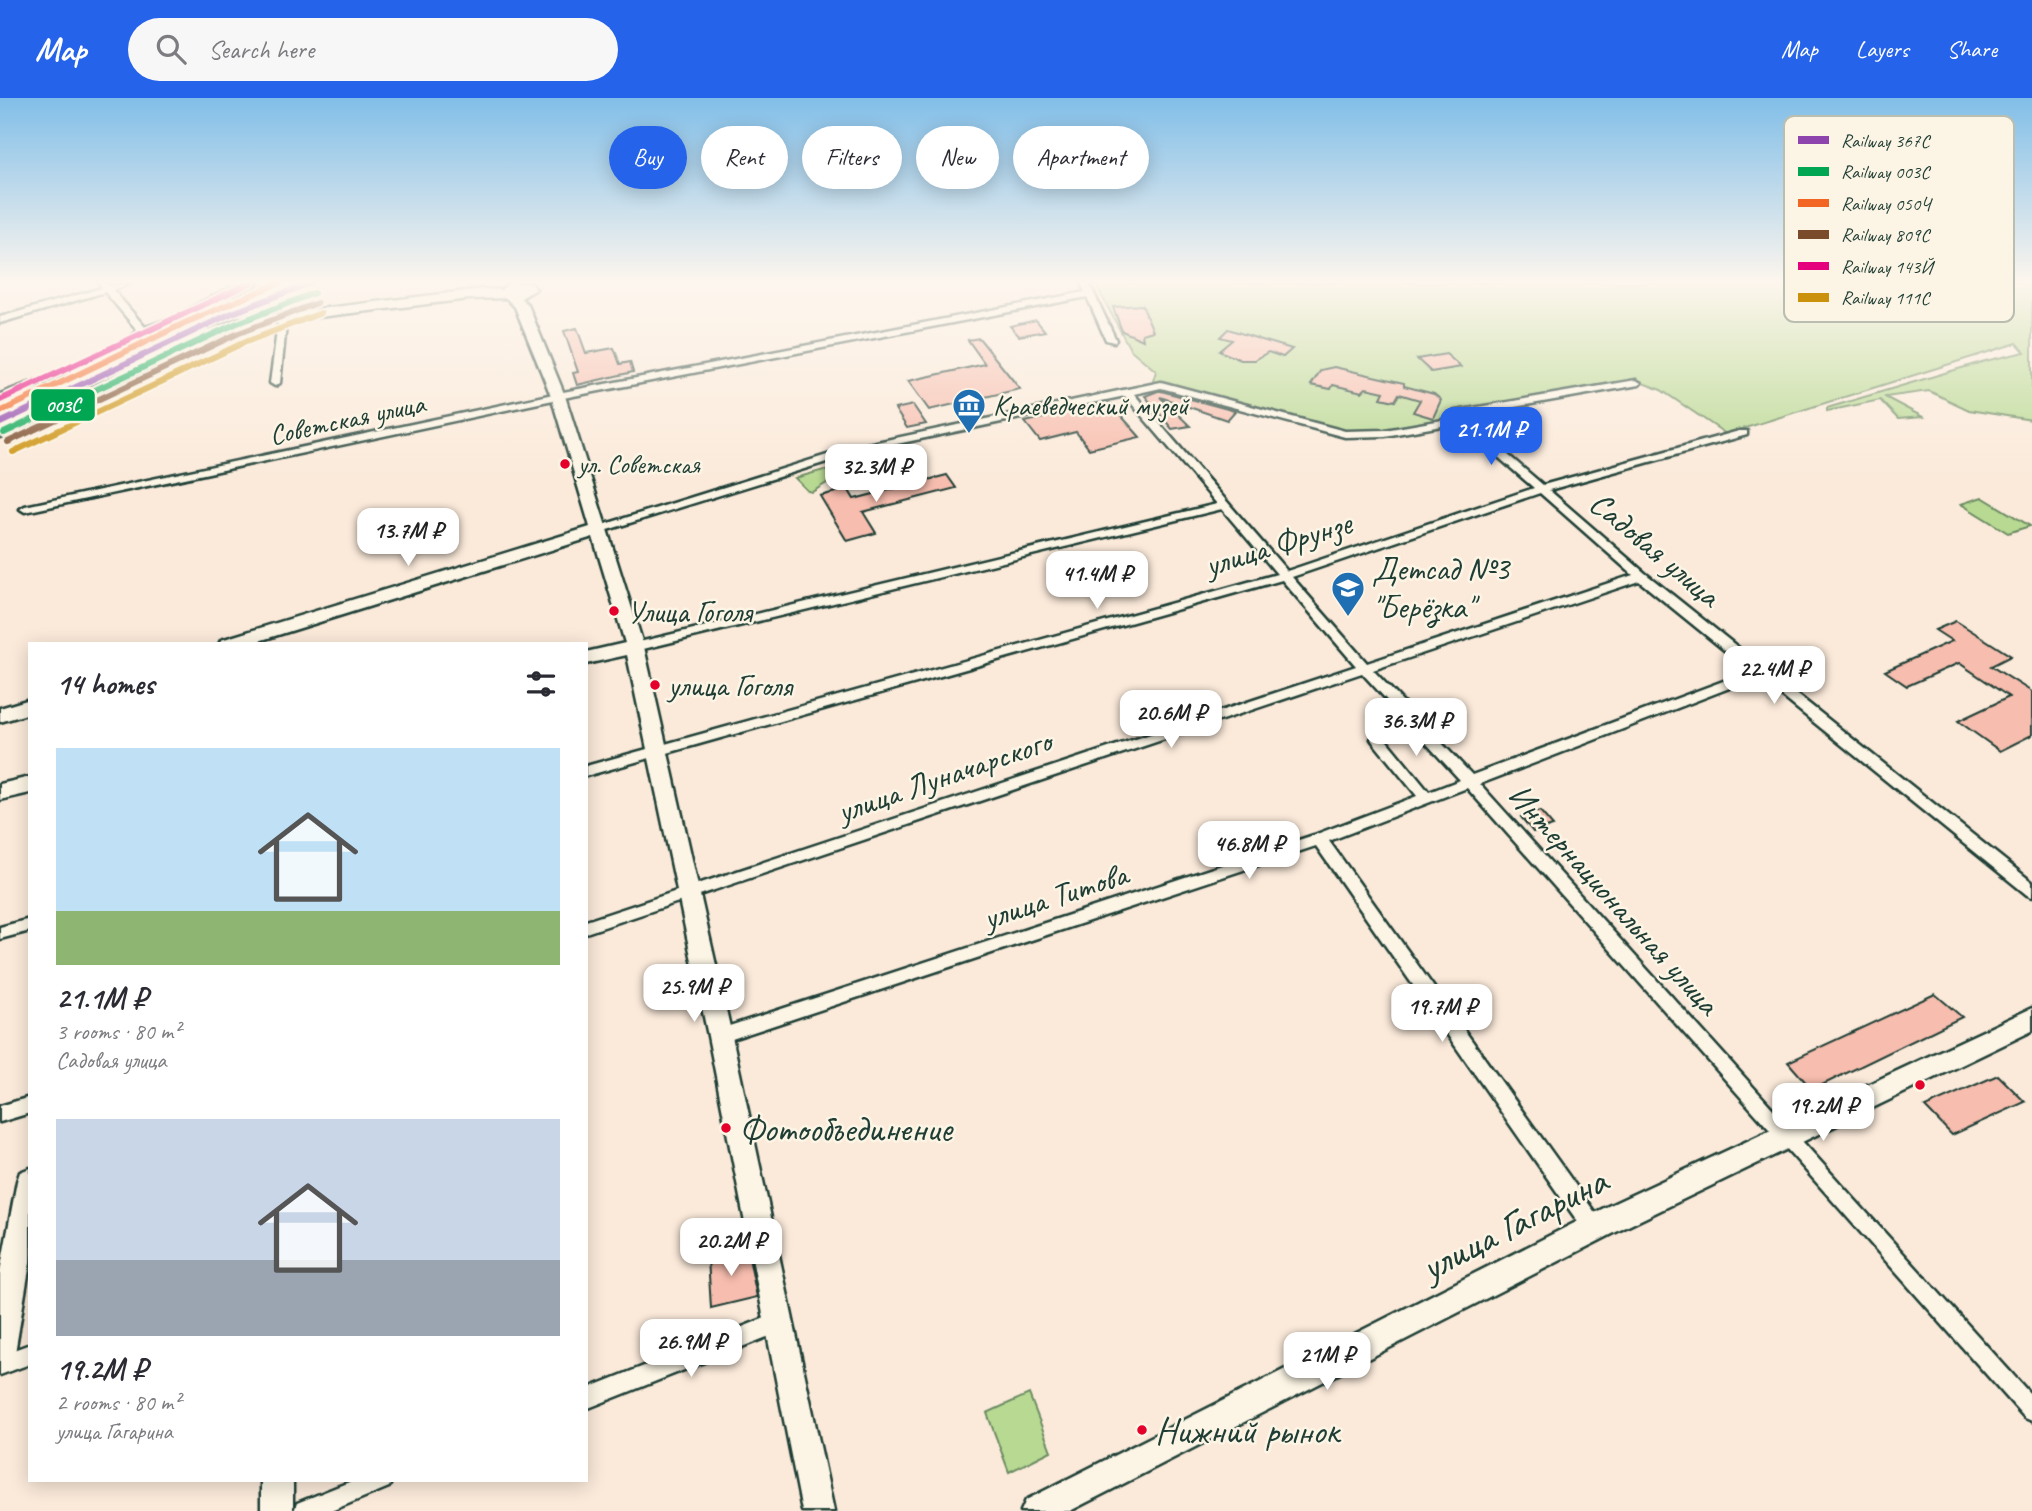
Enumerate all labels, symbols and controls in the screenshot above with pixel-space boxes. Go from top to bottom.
search box [128,18,618,81]
text: Map [35,28,86,70]
icon: search [152,30,190,68]
text: Search here [208,33,314,66]
text: Map [1781,34,1818,64]
text: Layers [1856,34,1909,64]
text: Share [1947,34,1997,64]
legend [1784,116,2014,322]
chip: Buy [609,126,687,189]
chip: Rent [701,126,788,189]
chip: Filters [802,126,902,189]
chip: New [916,126,999,189]
chip: Apartment [1013,126,1149,189]
text: Railway 367С [1841,129,1931,153]
text: Railway 003С [1841,160,1931,184]
text: Railway 050Ч [1841,192,1933,216]
text: Railway 809С [1841,223,1931,247]
text: Railway 143Й [1841,255,1935,279]
text: Railway 111С [1841,286,1931,310]
street label: Советская улица [266,385,430,453]
museum icon: Краеведческий музей [950,386,988,435]
line badge: 003С [30,388,96,422]
place label: Краеведческий музей [993,388,1190,423]
text: 003С [46,394,83,418]
pin: 21.1M ₽ [1426,408,1556,467]
text: 21.1M ₽ [1456,415,1526,444]
pin: 32.3M ₽ [811,444,941,504]
place label: ул. Советская [576,448,702,481]
text: 32.3M ₽ [841,452,911,481]
marker: ул. Советская [558,457,572,471]
street label: Садовая улица [1581,482,1731,618]
street label: улица Фрунзе [1198,501,1359,587]
pin: 13.7M ₽ [343,508,473,568]
text: 13.7M ₽ [373,516,443,545]
place label: Детсад №3 "Берёзка" [1372,548,1511,628]
pin: 41.4M ₽ [1032,552,1162,611]
text: 41.4M ₽ [1062,559,1132,588]
school or university icon: Детсад №3 "Берёзка" [1329,569,1367,618]
place label: Улица Гоголя [627,592,754,631]
marker: Улица Гоголя [607,604,621,618]
pin: 22.4M ₽ [1709,646,1839,706]
text: 22.4M ₽ [1739,654,1809,683]
text: 14 homes [56,665,154,703]
icon: filters [522,665,560,703]
place label: улица Гоголя [666,666,794,705]
marker: улица Гоголя [648,678,662,692]
pin: 20.6M ₽ [1106,690,1236,750]
text: 20.6M ₽ [1136,698,1206,727]
pin: 36.3M ₽ [1351,698,1481,758]
text: 36.3M ₽ [1381,706,1451,735]
street label: улица Луначарского [830,719,1060,833]
street label: Интернациональная улица [1499,775,1731,1025]
icon: home [245,794,371,920]
pin: 46.8M ₽ [1184,822,1314,881]
text: 46.8M ₽ [1214,829,1284,858]
street label: улица Титова [976,852,1135,940]
pin: 25.9M ₽ [629,964,759,1024]
text: 25.9M ₽ [659,972,729,1001]
text: 21.1M ₽ [56,979,147,1017]
pin: 19.7M ₽ [1377,984,1507,1044]
text: 19.7M ₽ [1407,992,1477,1021]
text: 3 rooms · 80 m² [56,1017,180,1046]
text: Садовая улица [56,1046,166,1075]
unlabelled marker [1913,1078,1927,1092]
pin: 19.2M ₽ [1758,1084,1888,1143]
text: 19.2M ₽ [1788,1091,1858,1120]
place label: Фотообъединение [739,1105,954,1152]
marker: Фотообъединение [719,1121,733,1135]
street label: улица Гагарина [1411,1155,1618,1293]
icon: home [245,1165,371,1291]
pin: 20.2M ₽ [666,1218,796,1278]
text: 20.2M ₽ [696,1226,766,1255]
pin: 26.9M ₽ [626,1320,756,1379]
text: 26.9M ₽ [656,1327,726,1356]
pin: 21M ₽ [1278,1332,1376,1392]
text: 21M ₽ [1300,1340,1354,1369]
text: 19.2M ₽ [56,1350,147,1388]
text: 2 rooms · 80 m² [56,1388,180,1417]
place label: Нижний рынок [1155,1407,1341,1454]
text: улица Гагарина [56,1417,172,1446]
marker: Нижний рынок [1135,1423,1149,1437]

